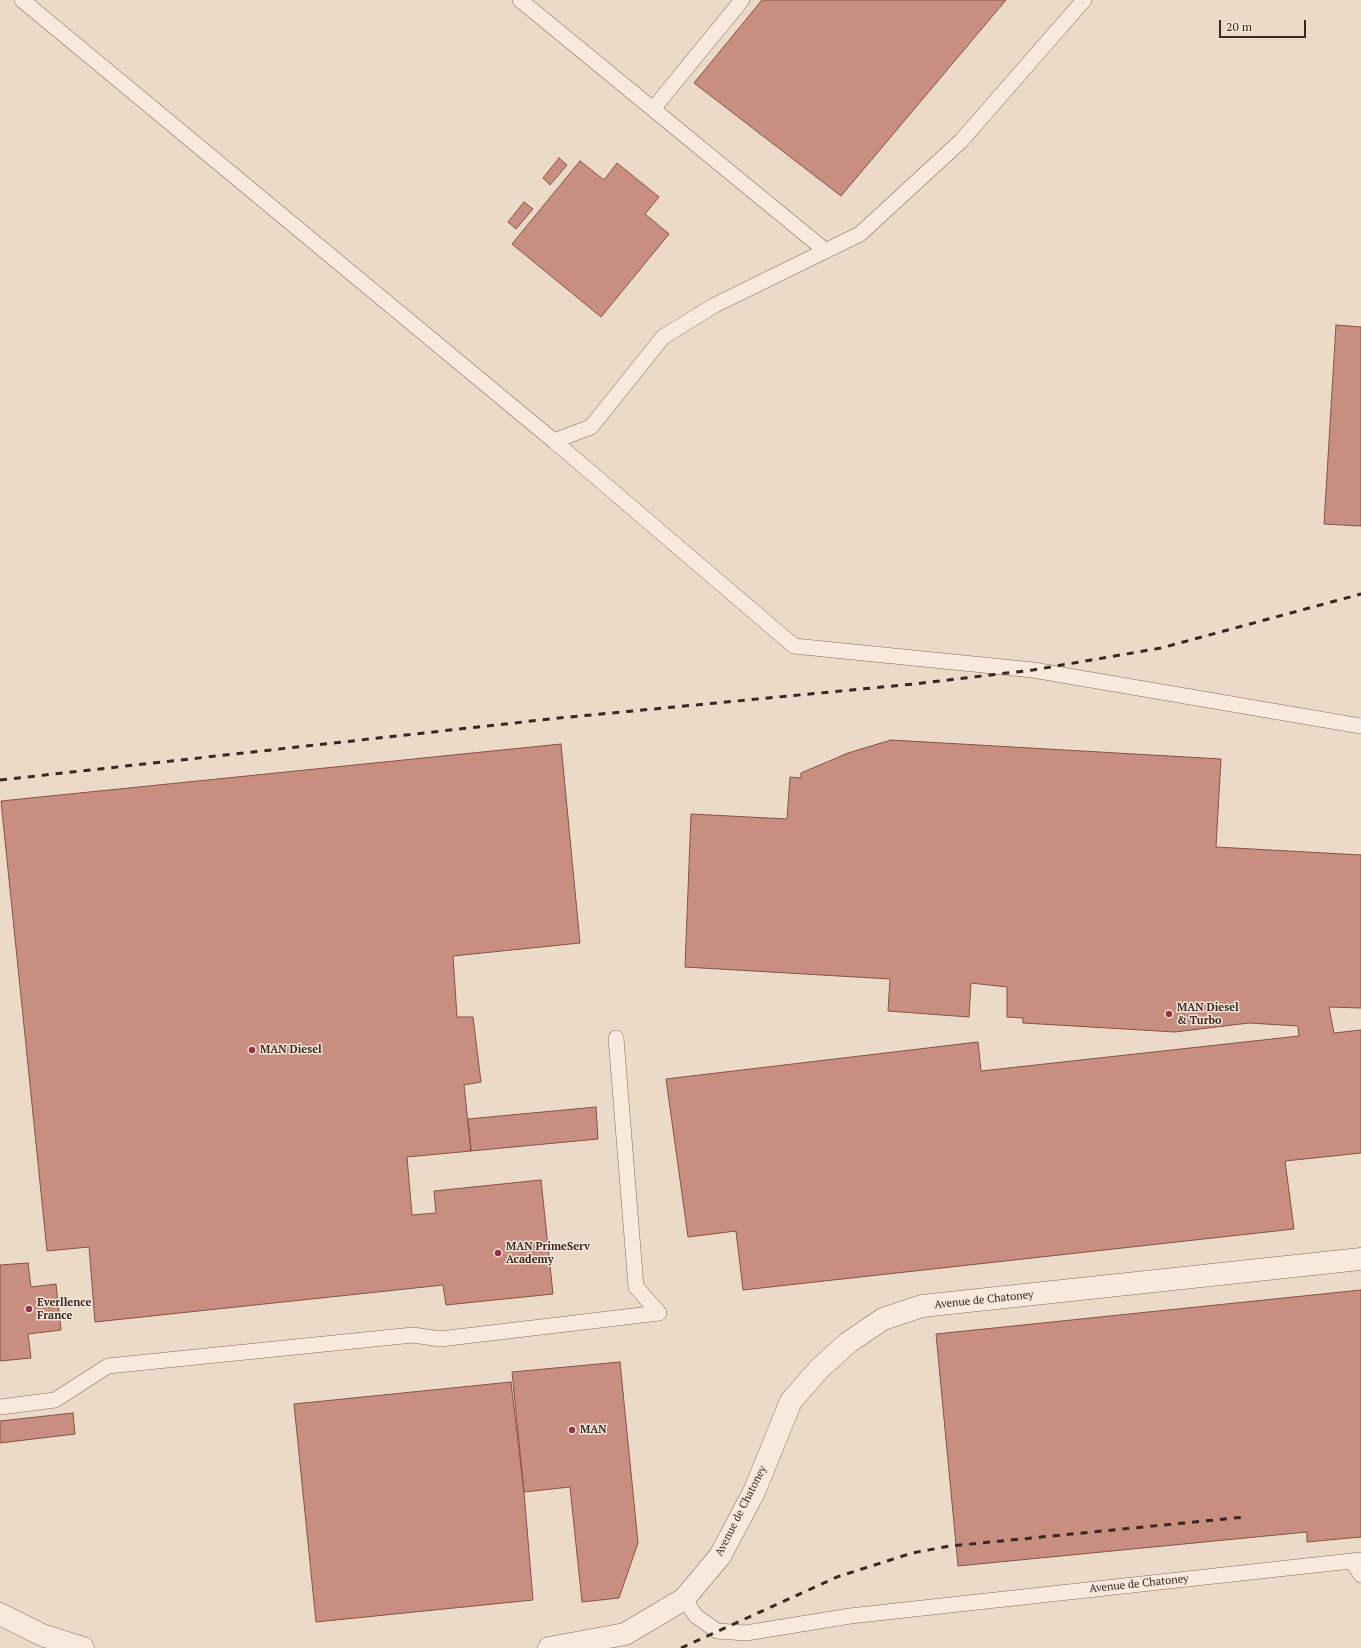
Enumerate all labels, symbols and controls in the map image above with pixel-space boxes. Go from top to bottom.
scale bar [1221,12,1308,38]
text: 20 m [1226,19,1252,34]
place label: MAN Diesel & Turbo [1177,1001,1239,1027]
marker: MAN Diesel & Turbo [1164,1009,1174,1019]
place label: MAN Diesel [260,1043,322,1057]
marker: MAN Diesel [247,1045,257,1055]
place label: MAN PrimeServ Academy [506,1240,590,1266]
marker: MAN PrimeServ Academy [493,1248,503,1258]
street label: Avenue de Chatoney [934,1288,1034,1312]
place label: Everllence France [37,1296,91,1322]
marker: Everllence France [24,1304,34,1314]
place label: MAN [580,1423,607,1437]
marker: MAN [567,1425,577,1435]
street label: Avenue de Chatoney [712,1464,770,1558]
street label: Avenue de Chatoney [1089,1572,1189,1596]

